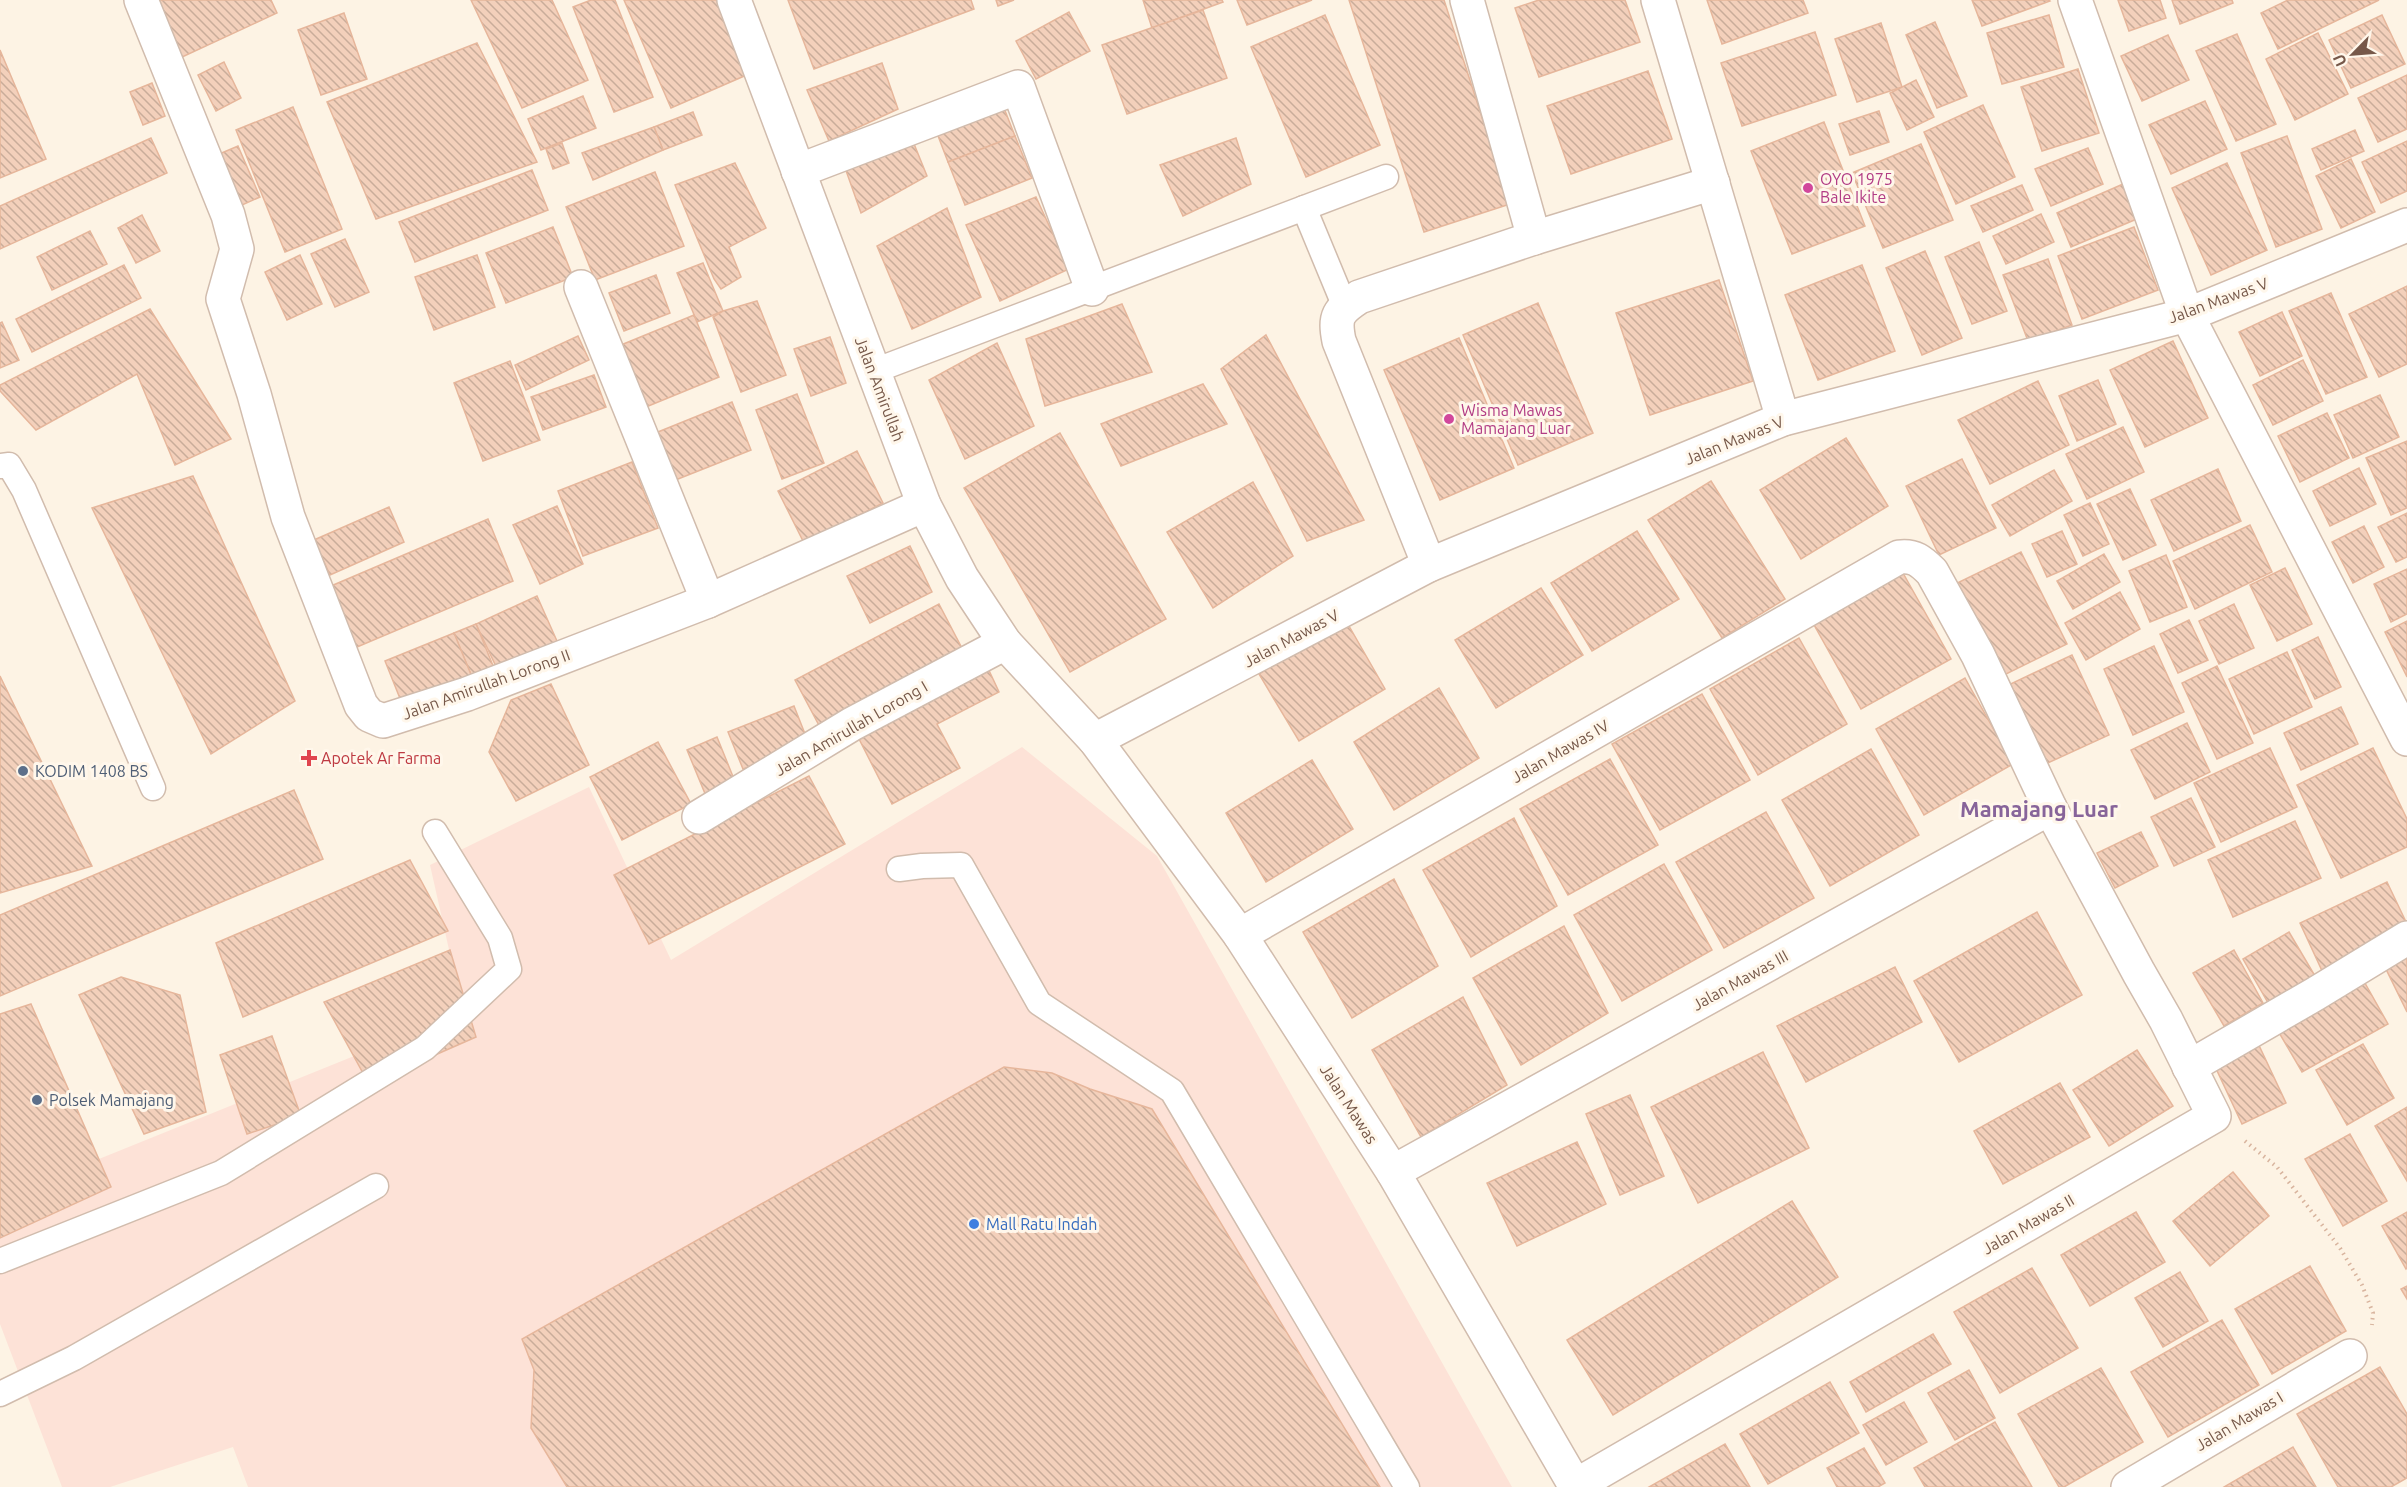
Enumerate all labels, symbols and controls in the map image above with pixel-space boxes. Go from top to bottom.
north arrow [2323,24,2383,84]
text: U [2329,51,2350,69]
place label: OYO 1975 Bale Ikite [1820,170,1893,206]
marker: OYO 1975 Bale Ikite [1801,181,1815,195]
street label: Jalan Mawas V [2166,274,2270,326]
street label: Jalan Amirullah [852,334,908,444]
place label: Wisma Mawas Mamajang Luar [1461,401,1571,437]
marker: Wisma Mawas Mamajang Luar [1442,412,1456,426]
street label: Jalan Mawas V [1682,412,1786,468]
street label: Jalan Mawas V [1240,605,1342,671]
street label: Jalan Amirullah Lorong II [400,645,572,723]
street label: Jalan Amirullah Lorong I [772,677,930,779]
street label: Jalan Mawas IV [1508,716,1612,786]
place label: Apotek Ar Farma [321,749,441,767]
marker: Apotek Ar Farma [302,751,316,765]
place label: KODIM 1408 BS [35,762,148,780]
marker: KODIM 1408 BS [16,764,30,778]
district label: Mamajang Luar [1960,796,2118,821]
street label: Jalan Mawas III [1689,946,1791,1014]
street label: Jalan Mawas [1317,1061,1381,1147]
place label: Polsek Mamajang [49,1091,174,1109]
marker: Polsek Mamajang [30,1093,44,1107]
street label: Jalan Mawas II [1979,1190,2077,1258]
place label: Mall Ratu Indah [986,1215,1097,1233]
marker: Mall Ratu Indah [967,1217,981,1231]
street label: Jalan Mawas I [2192,1388,2286,1454]

